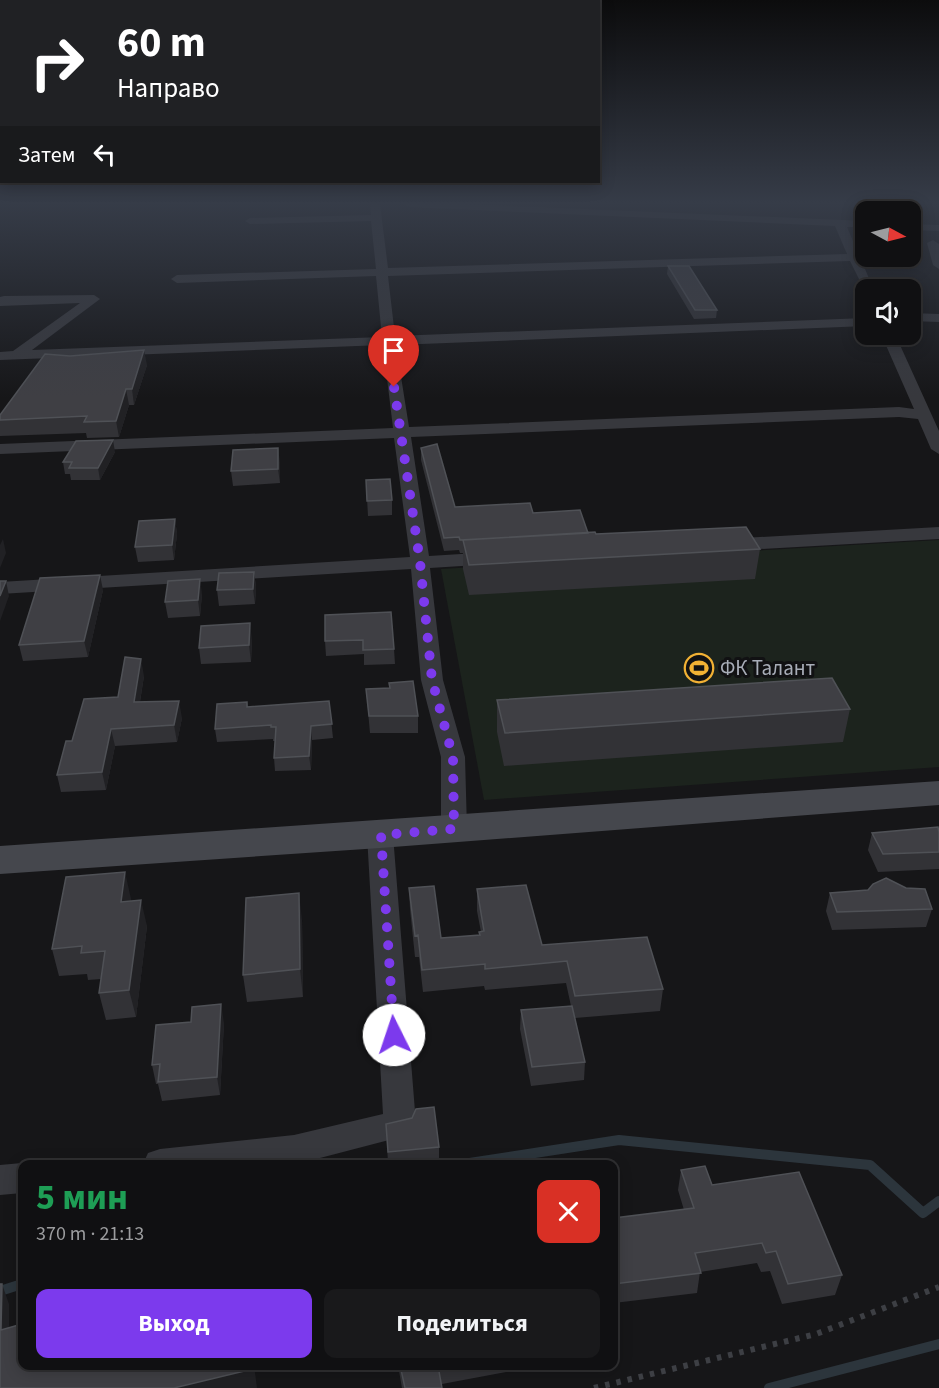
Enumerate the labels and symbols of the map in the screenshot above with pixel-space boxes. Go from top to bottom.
north arrow [855,201,921,267]
pin [368,325,419,387]
sports icon: ФК Талант [683,652,715,684]
place label: ФК Талант [720,653,816,683]
position arrow [362,1003,426,1067]

